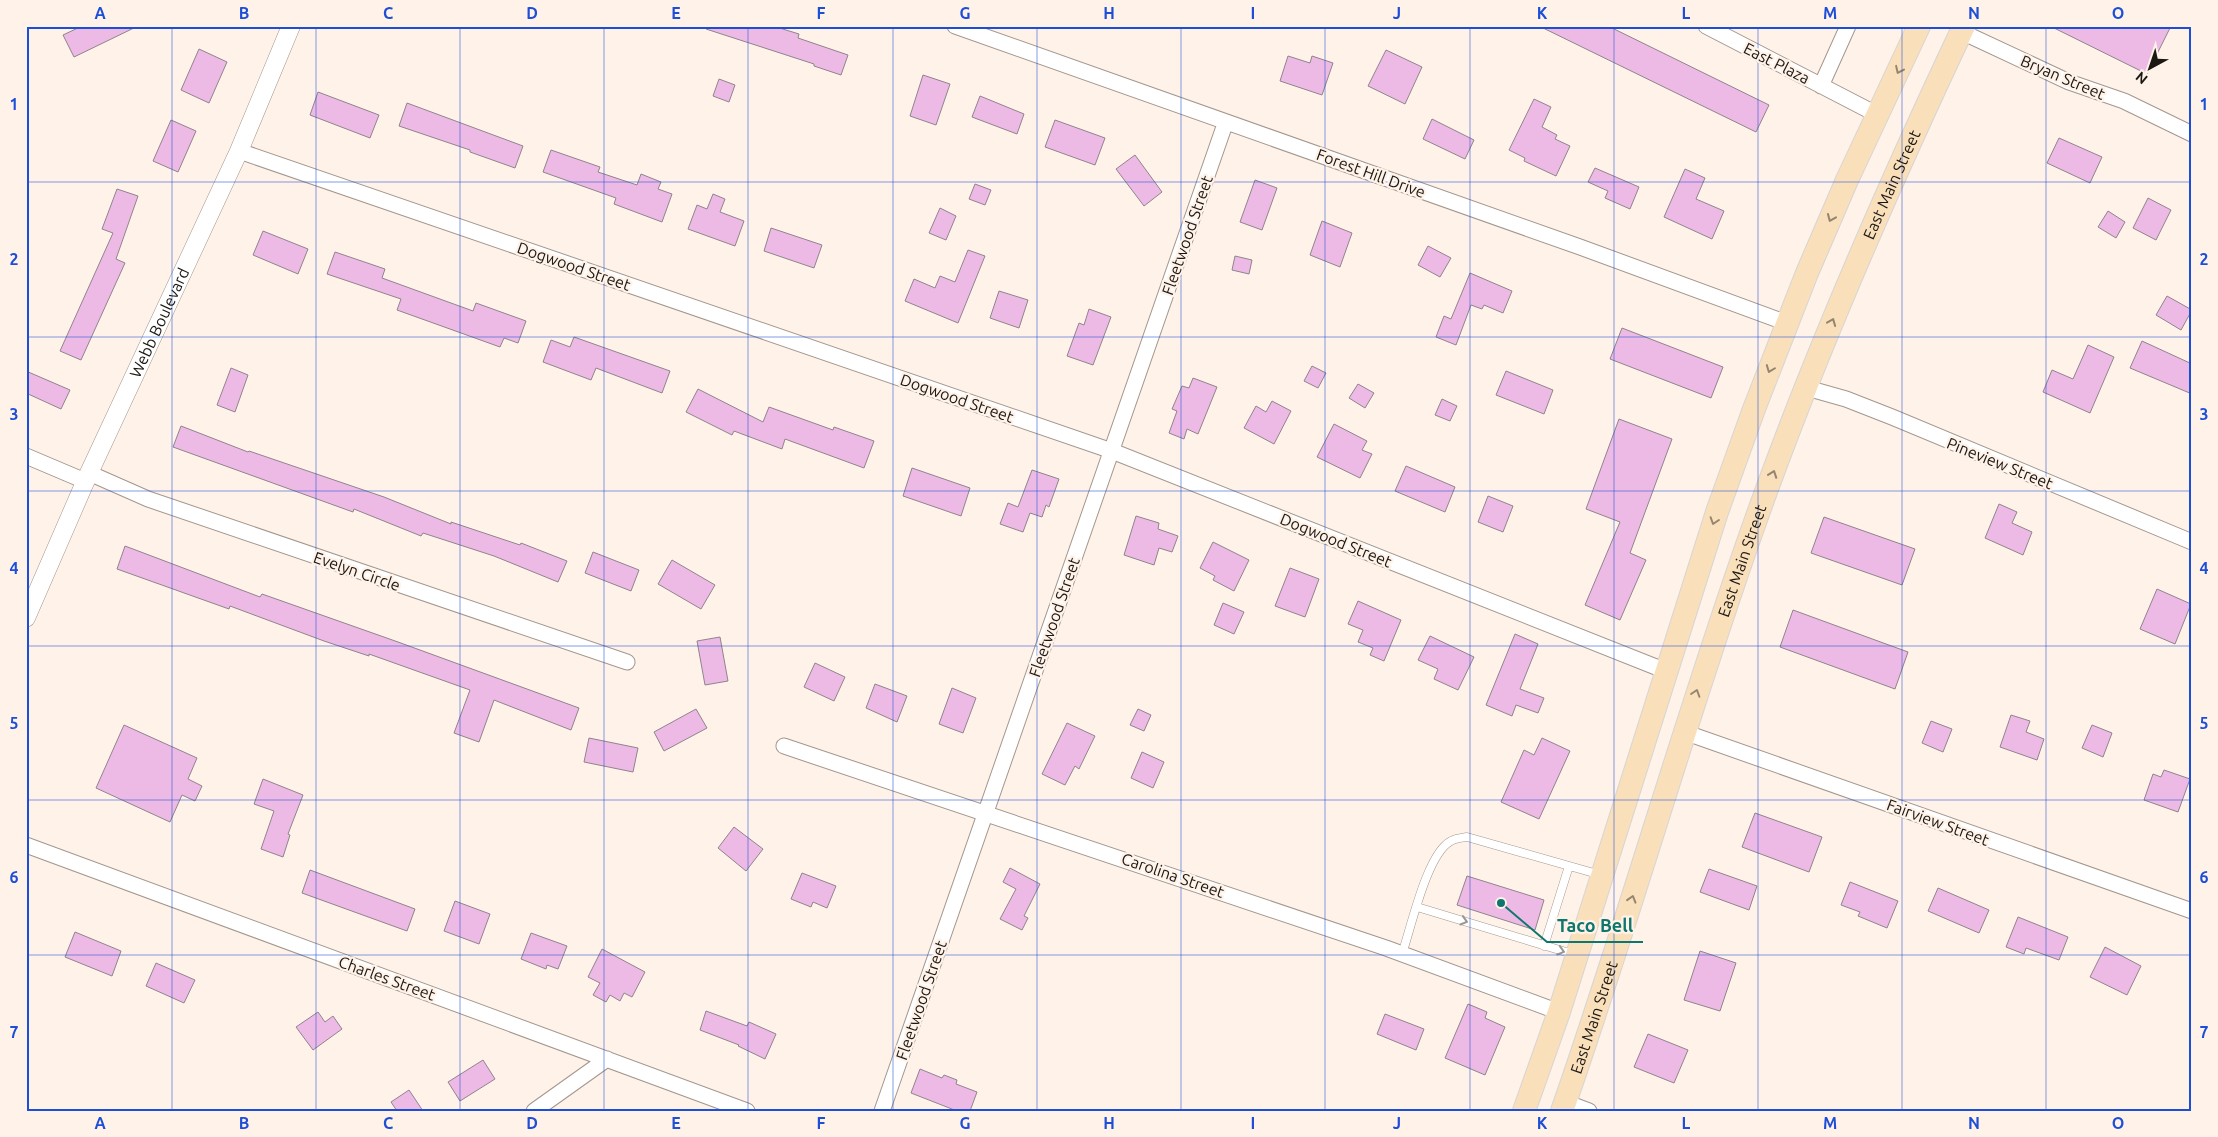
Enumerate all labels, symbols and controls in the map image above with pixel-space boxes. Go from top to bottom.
text: A [94,4,106,22]
text: B [239,4,249,22]
text: C [383,4,393,22]
text: D [526,4,538,22]
text: E [671,4,681,22]
text: F [817,4,826,22]
text: G [959,4,971,22]
text: H [1103,4,1115,22]
text: I [1251,4,1255,22]
text: J [1393,4,1401,22]
text: K [1537,4,1548,22]
text: L [1682,4,1691,22]
text: M [1823,4,1837,22]
text: N [1968,4,1980,22]
text: O [2112,4,2124,22]
street label: East Plaza [1741,39,1813,87]
north arrow [2126,42,2176,92]
street label: Bryan Street [2018,51,2109,103]
one-way arrow [1895,65,1905,74]
text: N [2132,68,2151,87]
text: 1 [9,95,19,113]
text: 1 [2199,95,2209,113]
street label: East Main Street [1859,126,1924,242]
street label: Forest Hill Drive [1314,145,1428,201]
street label: Fleetwood Street [1158,172,1216,297]
one-way arrow [1826,213,1837,222]
street label: Dogwood Street [515,238,634,294]
text: 2 [9,250,19,268]
text: 2 [2199,250,2209,268]
street label: Webb Boulevard [126,265,192,380]
one-way arrow [1827,319,1837,327]
one-way arrow [1765,364,1775,372]
street label: Dogwood Street [898,370,1017,426]
text: 3 [9,405,19,423]
text: 3 [2199,405,2209,423]
street label: Pineview Street [1944,434,2056,493]
one-way arrow [1767,470,1777,478]
street label: East Main Street [1714,501,1770,619]
street label: Dogwood Street [1278,509,1395,571]
one-way arrow [1710,517,1720,525]
street label: Evelyn Circle [311,548,403,594]
street label: Fleetwood Street [1025,554,1083,679]
text: 4 [9,559,19,577]
text: 4 [2199,559,2209,577]
one-way arrow [1691,690,1701,698]
text: 5 [9,714,19,732]
text: 5 [2199,714,2209,732]
street label: Fairview Street [1884,795,1992,849]
street label: Carolina Street [1119,849,1227,901]
text: 6 [9,868,19,886]
text: 6 [2199,868,2209,886]
one-way arrow [1627,895,1637,903]
callout: Taco Bell [1547,909,1643,942]
one-way arrow [1459,915,1467,925]
text: Taco Bell [1557,915,1634,935]
street label: Fleetwood Street [892,937,950,1062]
one-way arrow [1556,945,1564,955]
street label: Charles Street [336,952,438,1004]
street label: East Main Street [1567,958,1621,1076]
text: 7 [9,1023,19,1041]
text: 7 [2199,1023,2209,1041]
text: A [94,1114,106,1132]
text: B [239,1114,249,1132]
text: C [383,1114,393,1132]
text: D [526,1114,538,1132]
text: E [671,1114,681,1132]
text: F [817,1114,826,1132]
text: G [959,1114,971,1132]
text: H [1103,1114,1115,1132]
text: I [1251,1114,1255,1132]
text: J [1393,1114,1401,1132]
text: K [1537,1114,1548,1132]
text: L [1682,1114,1691,1132]
text: M [1823,1114,1837,1132]
text: N [1968,1114,1980,1132]
text: O [2112,1114,2124,1132]

